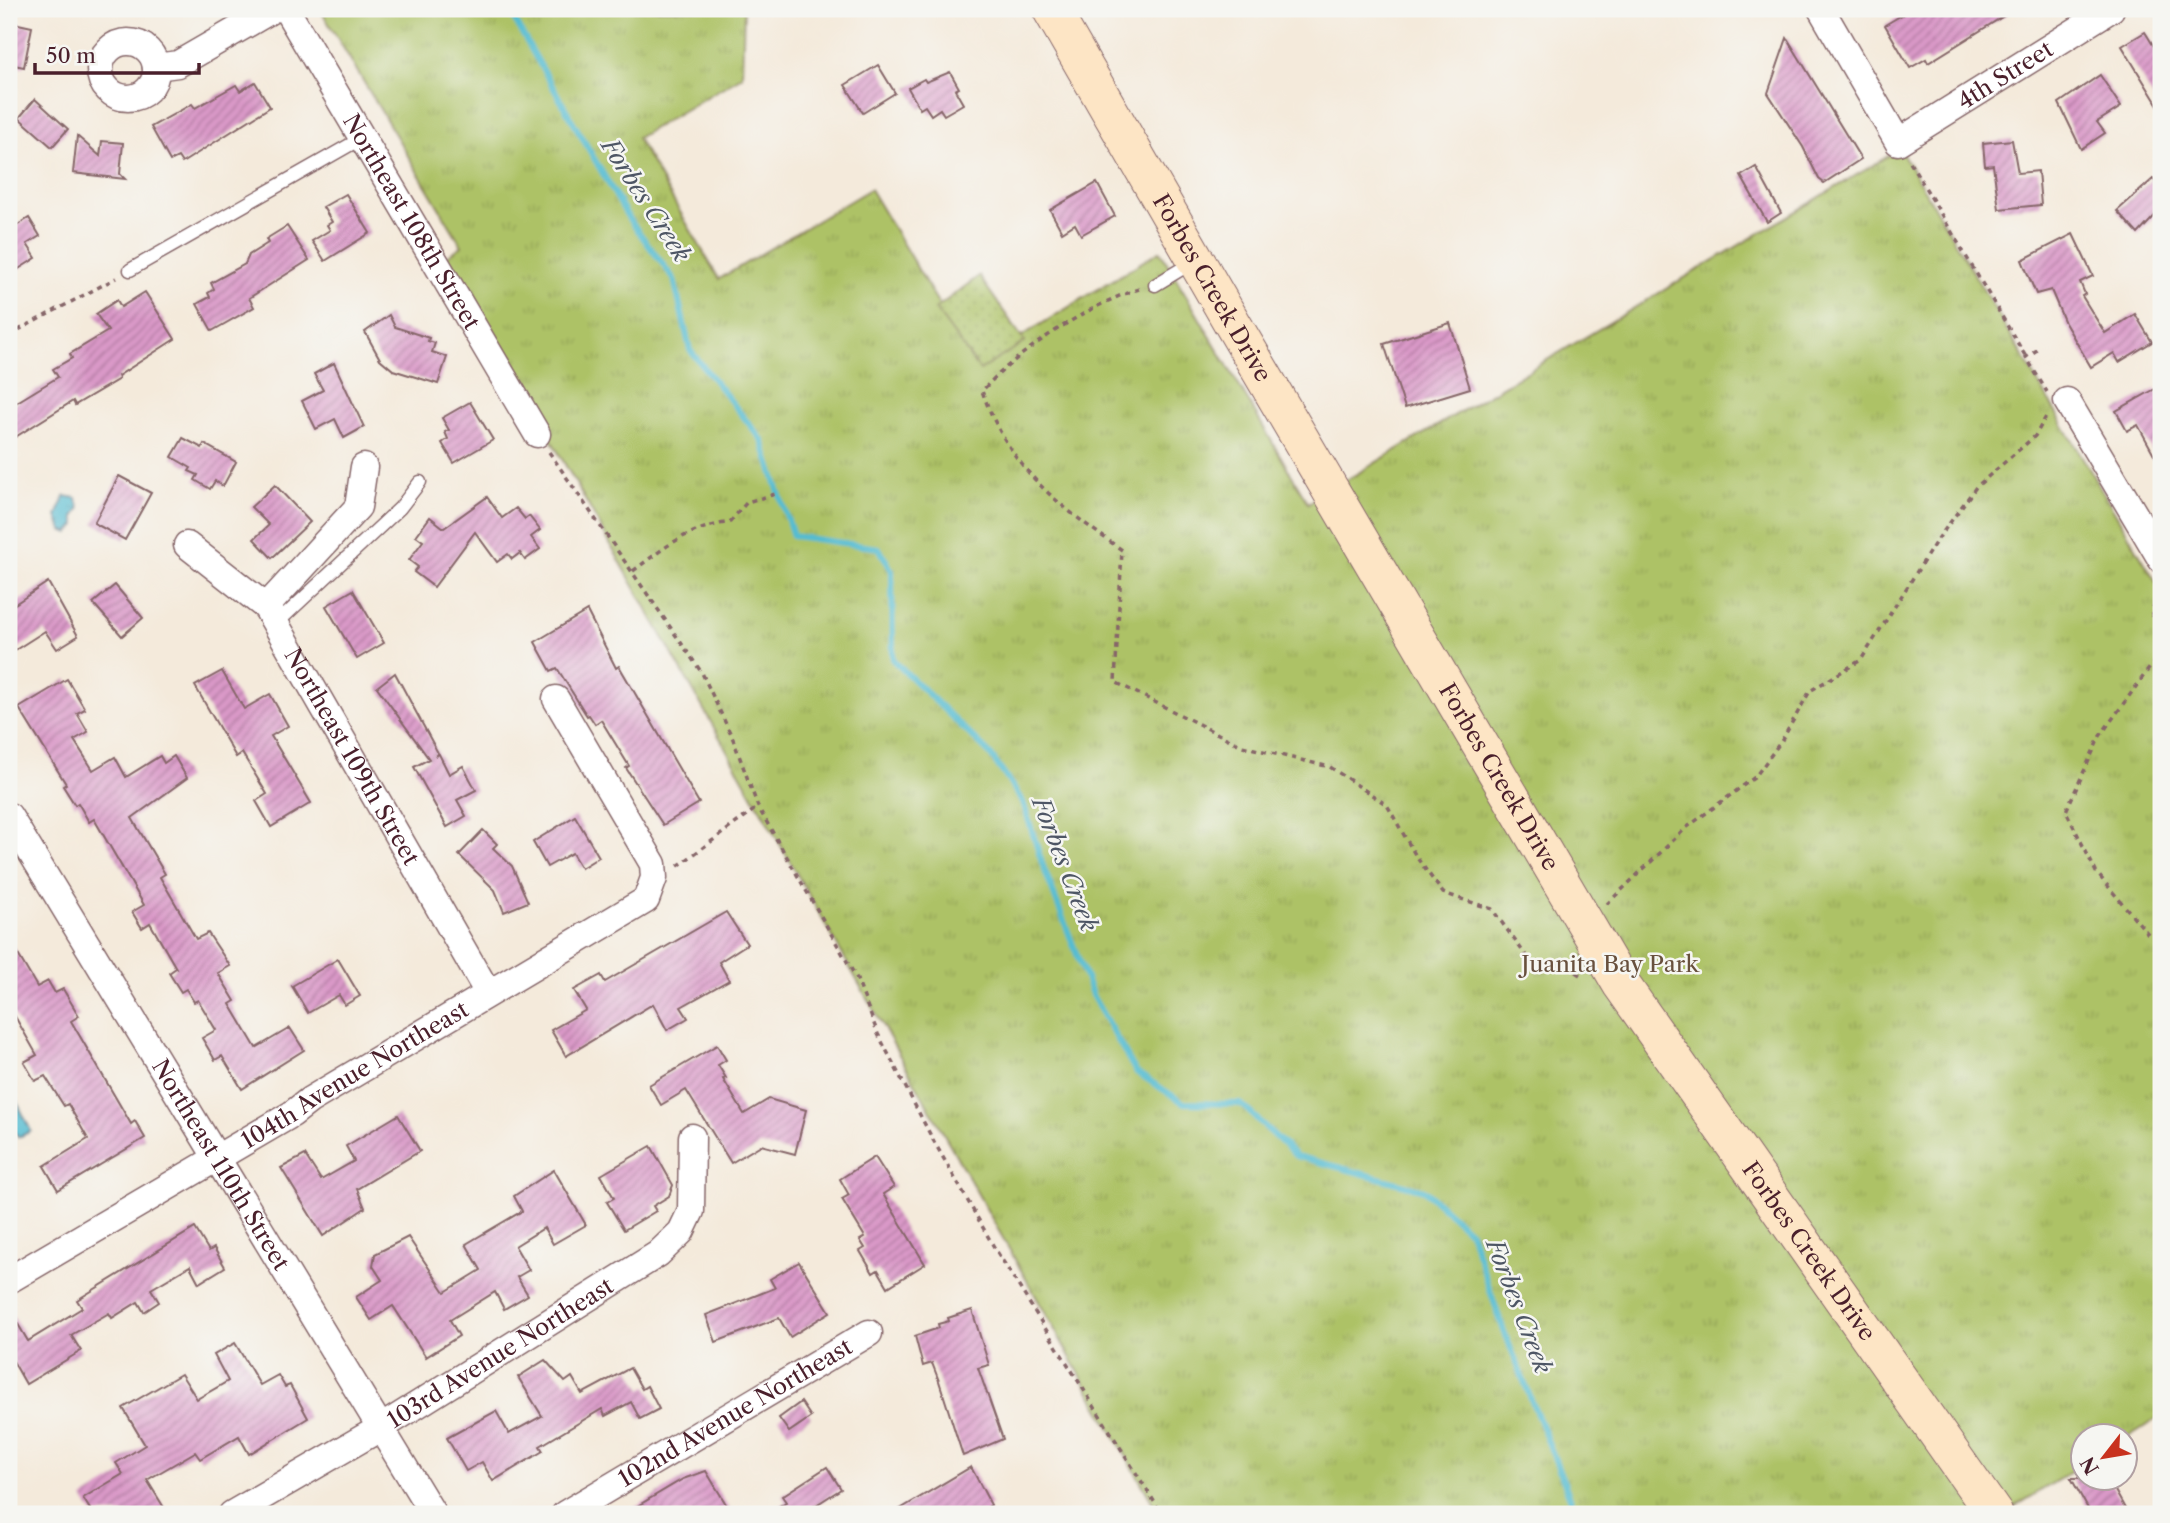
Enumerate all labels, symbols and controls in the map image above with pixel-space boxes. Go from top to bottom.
scale bar [35,32,200,76]
street label: 4th Street [1952,35,2058,115]
text: 50 m [46,43,96,68]
street label: Northeast 108th Street [337,109,486,335]
water label: Forbes Creek [594,131,697,268]
street label: Forbes Creek Drive [1147,189,1278,387]
street label: Northeast 109th Street [279,643,425,870]
street label: Forbes Creek Drive [1433,678,1565,875]
water label: Forbes Creek [1025,791,1104,936]
park label: Juanita Bay Park [1518,950,1700,978]
street label: 104th Avenue Northeast [236,995,473,1155]
street label: Northeast 110th Street [146,1054,296,1275]
street label: Forbes Creek Drive [1736,1156,1882,1346]
water label: Forbes Creek [1479,1233,1558,1378]
street label: 103rd Avenue Northeast [382,1272,618,1434]
street label: 102nd Avenue Northeast [613,1332,857,1493]
north arrow [2068,1422,2138,1492]
text: N [2076,1452,2104,1478]

